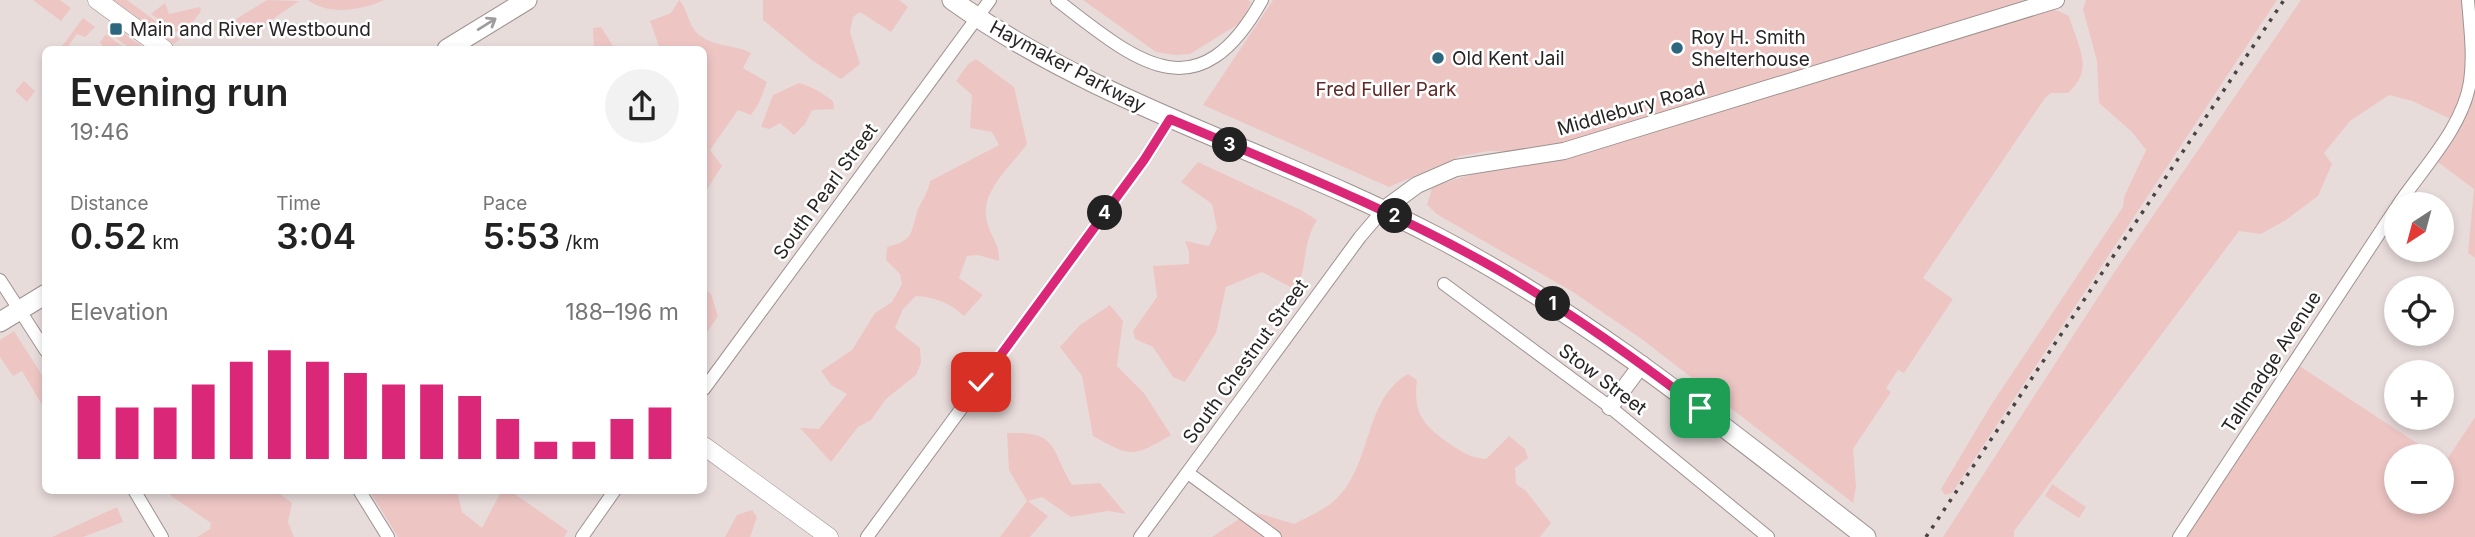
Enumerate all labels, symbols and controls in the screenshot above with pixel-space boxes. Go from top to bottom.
street label: Haymaker Parkway [986,16,1150,117]
one-way arrow [477,17,497,31]
place label: Main and River Westbound [130,18,371,41]
marker: Main and River Westbound [108,21,124,37]
place label: Roy H. Smith Shelterhouse [1691,26,1810,71]
marker: Roy H. Smith Shelterhouse [1669,40,1685,56]
place label: Old Kent Jail [1452,47,1565,70]
marker: Old Kent Jail [1430,50,1446,66]
text: Evening run [70,69,288,115]
button: share [605,69,679,143]
street label: Middlebury Road [1554,76,1708,141]
park label: Fred Fuller Park [1316,78,1457,101]
text: 19:46 [70,118,129,146]
street label: South Pearl Street [768,119,882,264]
pin: 3 [1212,128,1248,162]
text: 3 [1223,133,1236,156]
text: Distance [70,192,148,215]
text: Time [276,192,321,215]
text: Pace [483,192,527,215]
north arrow [2384,192,2454,262]
map controls [2384,192,2454,514]
pin: 4 [1088,196,1122,230]
pin: 2 [1378,198,1412,234]
text: 4 [1098,201,1111,224]
text: 2 [1389,204,1400,227]
text: 0.52 [70,215,147,257]
text: 3:04 [276,215,356,257]
text: 5:53 [483,215,560,257]
text: km [147,231,179,254]
text: /km [560,231,599,254]
street label: South Chestnut Street [1178,275,1313,448]
button: locate [2384,276,2454,346]
pin: 1 [1536,286,1570,322]
street label: Tallmadge Avenue [2217,287,2326,438]
text: 1 [1548,292,1557,315]
text: Elevation [70,298,169,326]
text: 188–196 m [565,298,679,326]
street label: Stow Street [1554,339,1651,420]
pin [951,352,1011,412]
button: + [2384,360,2454,430]
icon: check [962,363,1000,401]
pin [1670,378,1730,438]
icon: arrive [1681,389,1719,427]
button: − [2384,444,2454,514]

